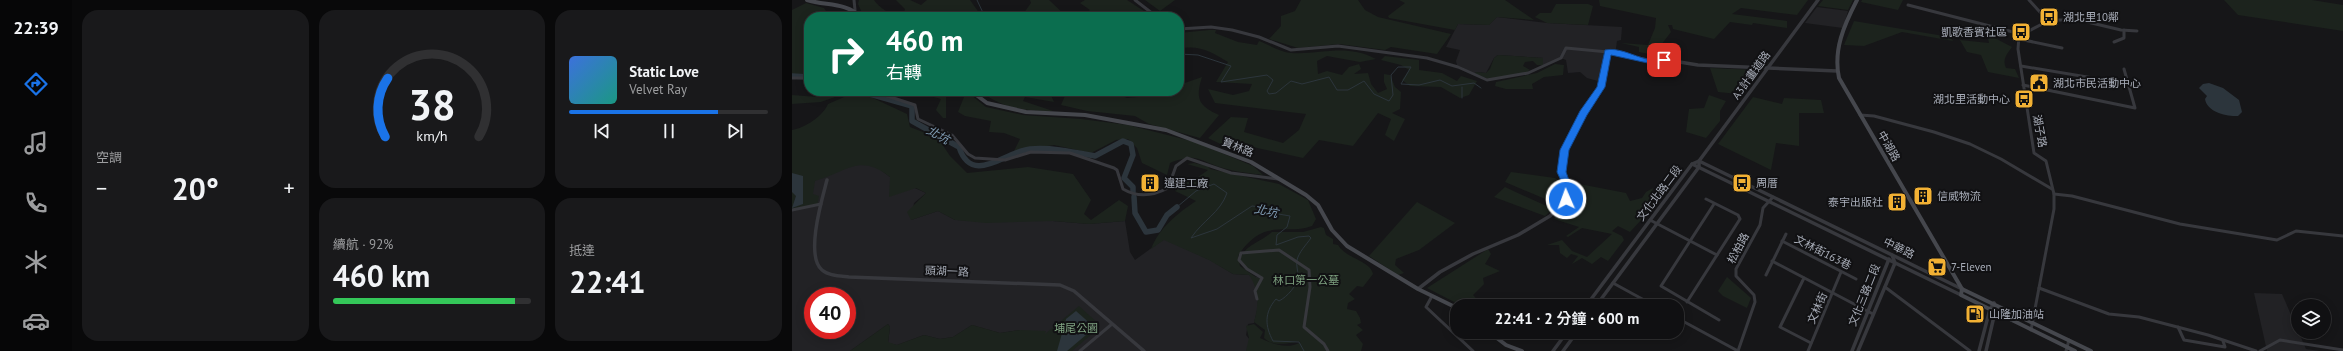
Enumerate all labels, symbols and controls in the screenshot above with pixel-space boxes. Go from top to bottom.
bus stop icon: 湖北里10鄰 [2038,6,2060,28]
place label: 湖北里10鄰 [2063,10,2119,24]
text: 22:39 [13,16,59,39]
bus stop icon: 凱歌香賓社區 [2010,21,2032,43]
text: 460 m [886,22,963,59]
place label: 凱歌香賓社區 [1941,25,2007,39]
icon: right [820,28,872,80]
pin [1647,43,1681,77]
street label: A3計畫道路 [1729,48,1773,102]
icon: arrive [1653,49,1675,71]
text: 右轉 [886,61,922,84]
text: Static Love [629,62,699,81]
icon: directions [22,70,50,98]
public building icon: 湖北市民活動中心 [2028,72,2050,94]
place label: 湖北市民活動中心 [2053,76,2141,90]
text: 38 [408,78,456,131]
text: Velvet Ray [629,81,687,98]
bus stop icon: 湖北里活動中心 [2013,88,2035,110]
place label: 湖北里活動中心 [1933,92,2010,106]
street label: 湖子路 [2030,113,2050,149]
icon: previous [591,120,613,142]
icon: pause [658,120,680,142]
icon: next [724,120,746,142]
water label: 北坑 [924,122,954,148]
text: km/h [416,125,448,144]
street label: 中湖路 [1875,128,1903,164]
icon: music [22,129,50,157]
street label: 寶林路 [1220,134,1256,160]
text: 空調 [96,149,122,166]
street label: 文化北路二段 [1634,162,1684,224]
text: 20° [172,169,219,208]
building icon: 違建工廠 [1139,172,1161,194]
bus stop icon: 周厝 [1731,172,1753,194]
text: − [96,174,107,202]
text: + [284,174,295,202]
place label: 違建工廠 [1164,176,1208,190]
place label: 周厝 [1756,176,1778,190]
position arrow [1545,178,1587,220]
building icon: 信威物流 [1912,185,1934,207]
icon: phone [22,189,50,217]
place label: 信威物流 [1937,189,1981,203]
building icon: 泰宇出版社 [1886,191,1908,213]
place label: 泰宇出版社 [1828,195,1883,209]
water label: 北坑 [1253,201,1281,221]
street label: 松柏路 [1724,230,1752,266]
street label: 文林街163巷 [1792,232,1854,272]
street label: 中華路 [1881,234,1917,262]
text: 續航 · 92% [333,236,393,253]
text: 抵達 [569,242,595,259]
icon: climate [22,248,50,276]
text: 460 km [333,256,430,295]
supermarket icon: 7-Eleven [1926,256,1948,278]
place label: 7-Eleven [1951,260,1992,274]
text: 22:41 [569,262,645,301]
street label: 文化三路二段 [1845,262,1883,328]
street label: 頭湖一路 [925,263,969,279]
park label: 林口第一公墓 [1273,273,1339,287]
speed limit sign: 40 [804,287,856,339]
street label: 文林街 [1804,290,1830,326]
map controls [2291,299,2331,339]
button: layers [2291,299,2331,339]
fuel station icon: 山隆加油站 [1964,303,1986,325]
icon: car [22,307,50,335]
place label: 山隆加油站 [1989,307,2044,321]
text: 22:41 · 2 分鐘 · 600 m [1495,309,1639,328]
park label: 埔尾公園 [1054,321,1098,335]

